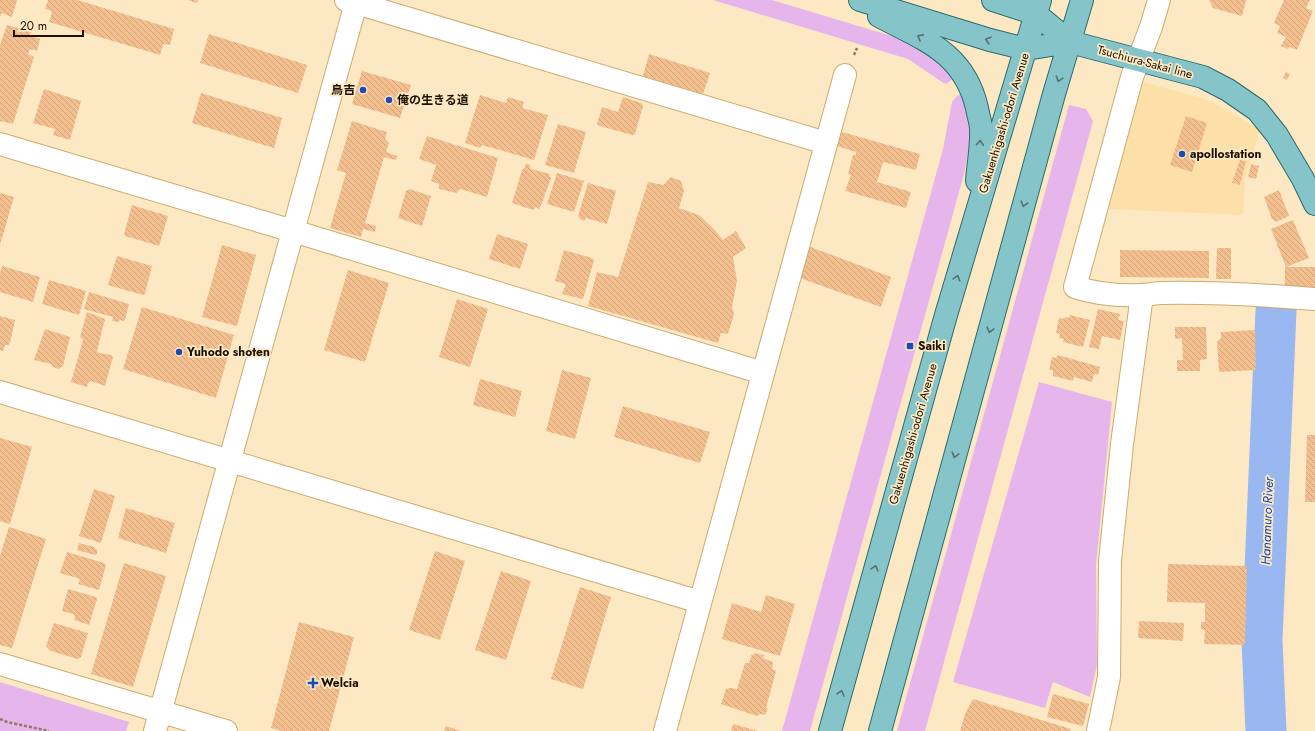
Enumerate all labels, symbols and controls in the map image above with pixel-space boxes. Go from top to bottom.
scale bar [14,12,83,38]
text: 20 m [20,17,47,35]
one-way arrow [916,35,924,42]
one-way arrow [985,36,992,45]
street label: Tsuchiura-Sakai line [1095,41,1195,83]
street label: Gakuenhigashi-odori Avenue [974,51,1034,195]
one-way arrow [1055,75,1064,82]
place label: 鳥吉 [331,81,355,99]
marker: 鳥吉 [358,85,368,95]
place label: 俺の生きる道 [397,91,469,109]
marker: 俺の生きる道 [384,95,394,105]
one-way arrow [976,140,985,146]
place label: apollostation [1190,145,1261,163]
marker: apollostation [1177,149,1187,159]
one-way arrow [1020,200,1029,207]
one-way arrow [952,275,961,282]
one-way arrow [986,326,995,333]
place label: Saiki [918,337,946,355]
marker: Saiki [905,341,915,351]
place label: Yuhodo shoten [186,343,270,361]
marker: Yuhodo shoten [174,347,184,357]
street label: Gakuenhigashi-odori Avenue [884,361,942,507]
one-way arrow [952,452,960,458]
water label: Hanamuro River [1256,476,1278,565]
one-way arrow [871,565,879,571]
place label: Welcia [321,674,359,692]
marker: Welcia [308,678,318,688]
one-way arrow [836,690,845,697]

